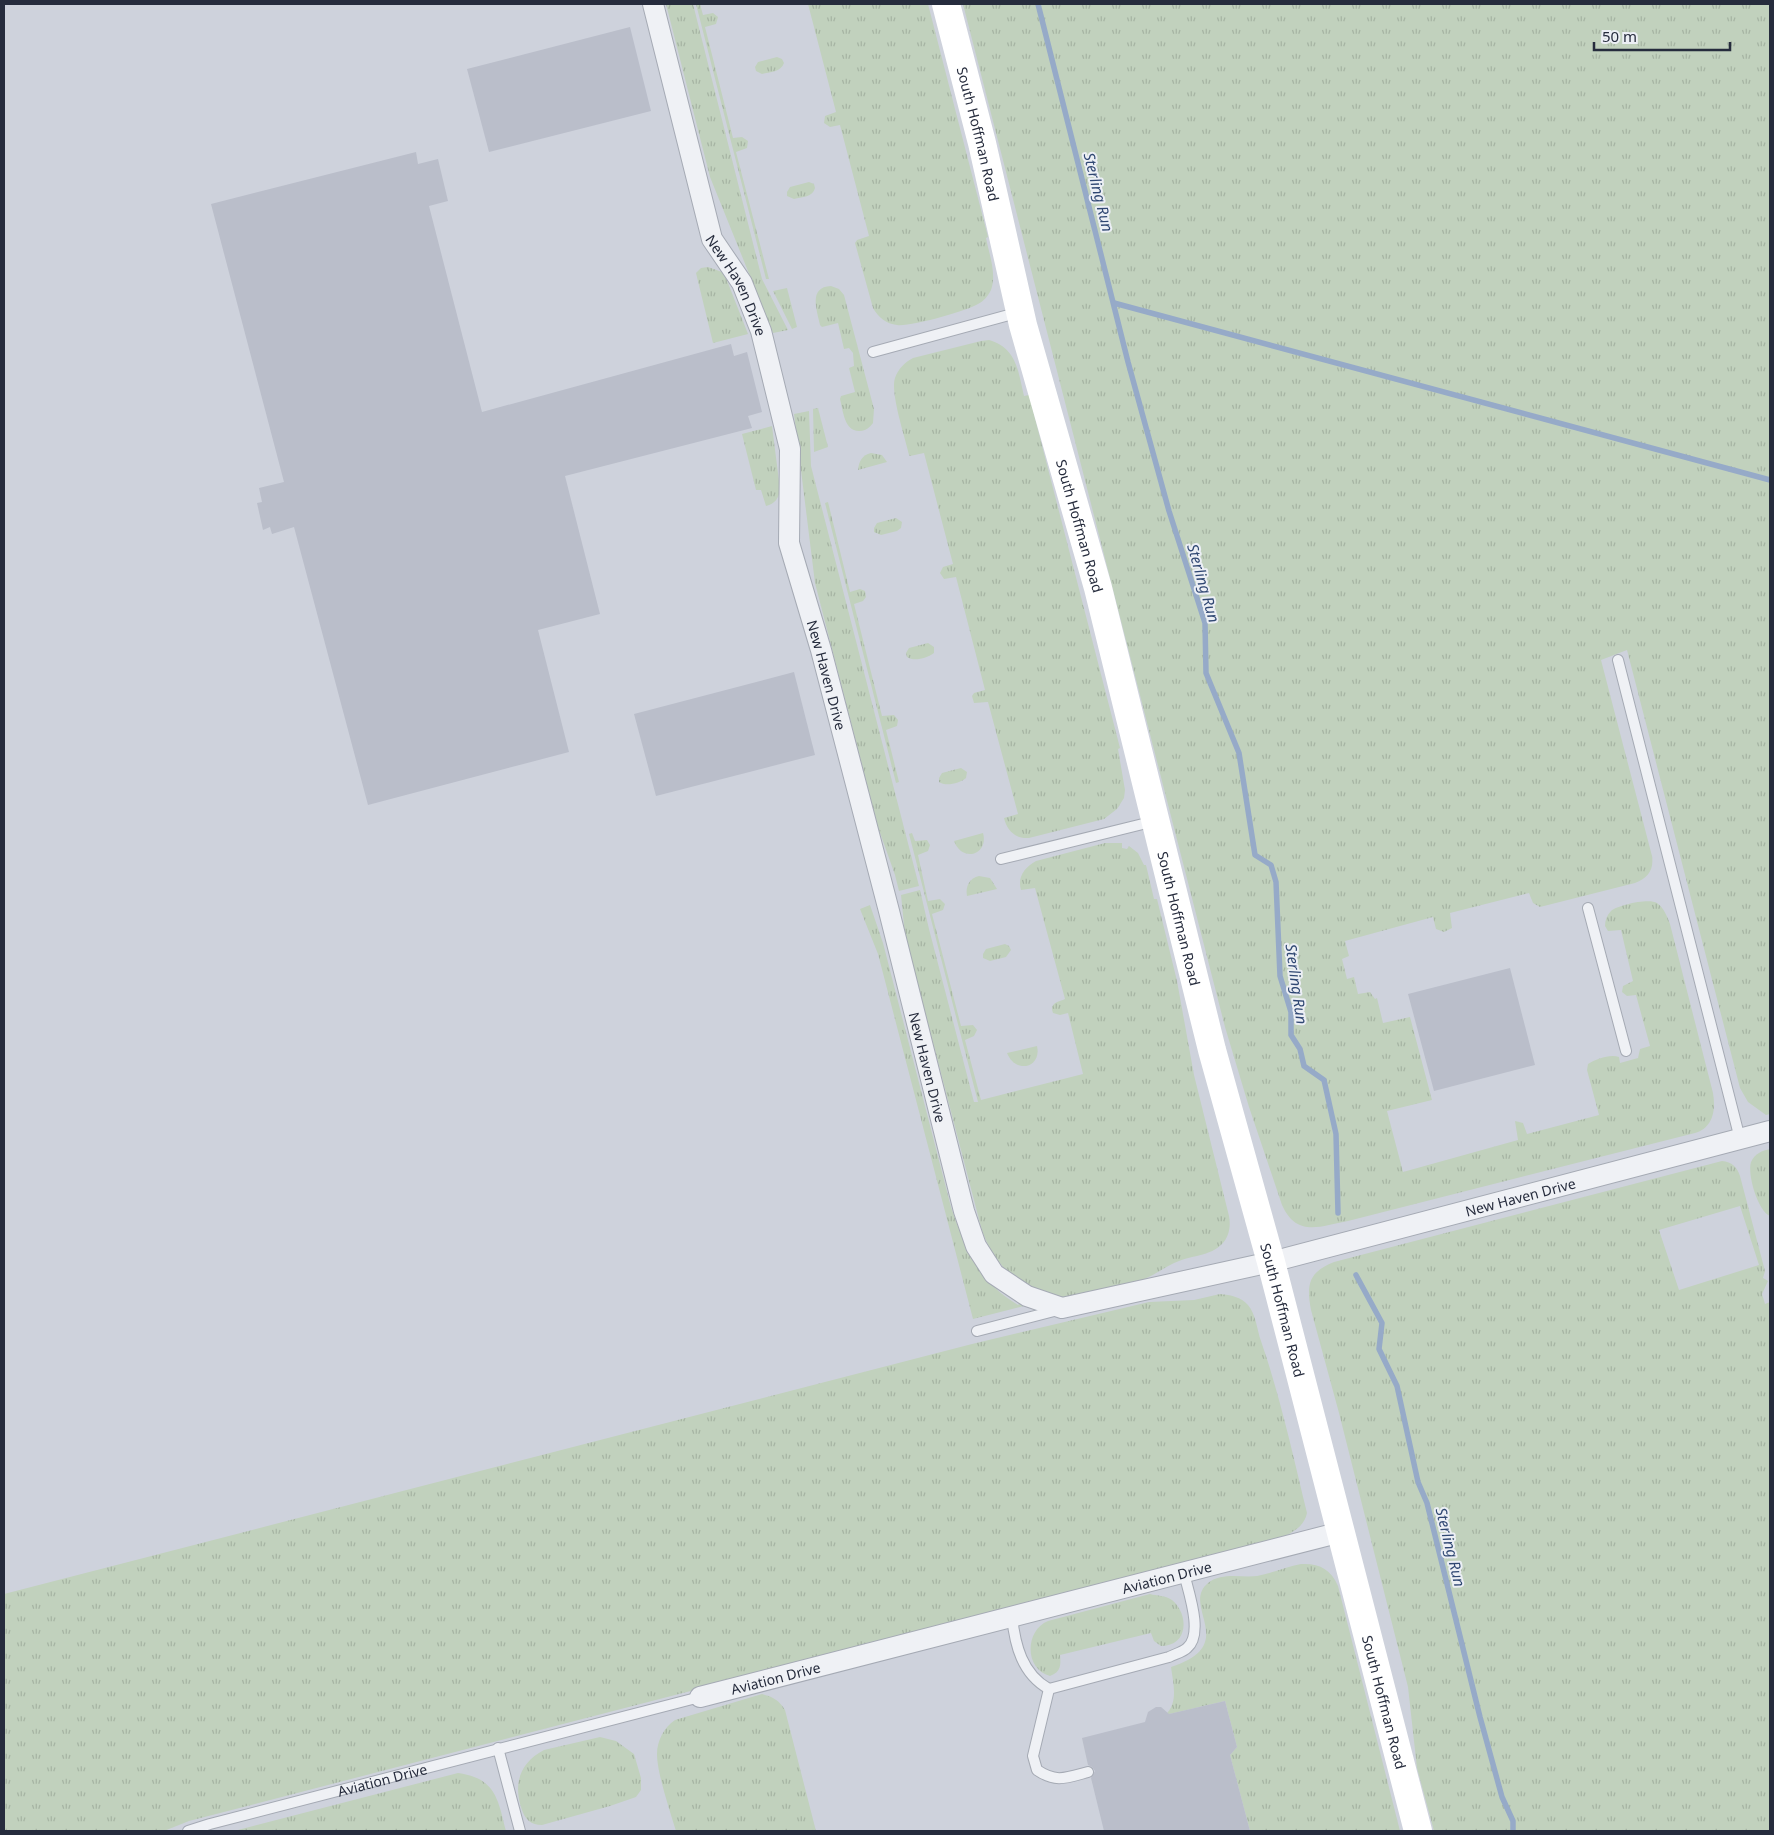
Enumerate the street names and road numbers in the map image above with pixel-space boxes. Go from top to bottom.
street label: South Hoffman Road [953,65,1004,203]
street label: New Haven Drive [702,230,771,338]
street label: South Hoffman Road [1052,457,1108,595]
street label: New Haven Drive [803,618,851,732]
street label: South Hoffman Road [1154,849,1205,988]
street label: New Haven Drive [905,1010,951,1124]
street label: New Haven Drive [1463,1173,1578,1220]
street label: South Hoffman Road [1257,1241,1310,1379]
street label: Aviation Drive [1120,1556,1214,1597]
street label: South Hoffman Road [1358,1633,1411,1771]
street label: Aviation Drive [729,1657,822,1698]
street label: Aviation Drive [335,1759,429,1800]

